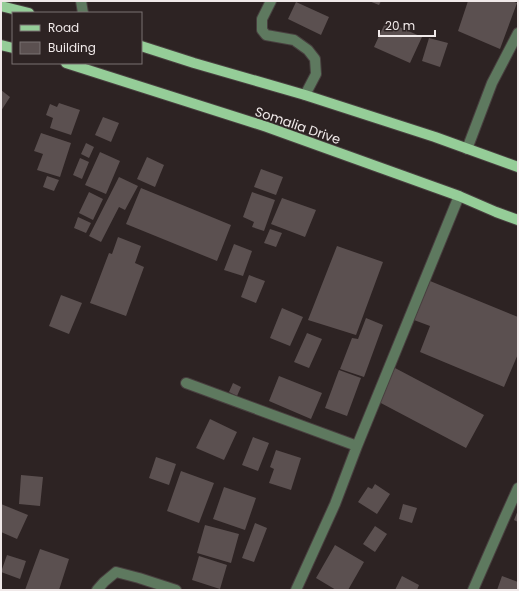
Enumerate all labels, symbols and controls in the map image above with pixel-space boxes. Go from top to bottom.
legend [12,12,142,64]
scale bar [379,12,435,38]
text: 20 m [385,17,415,34]
text: Road [48,19,79,36]
text: Building [48,39,96,56]
street label: Somalia Drive [252,102,343,149]

